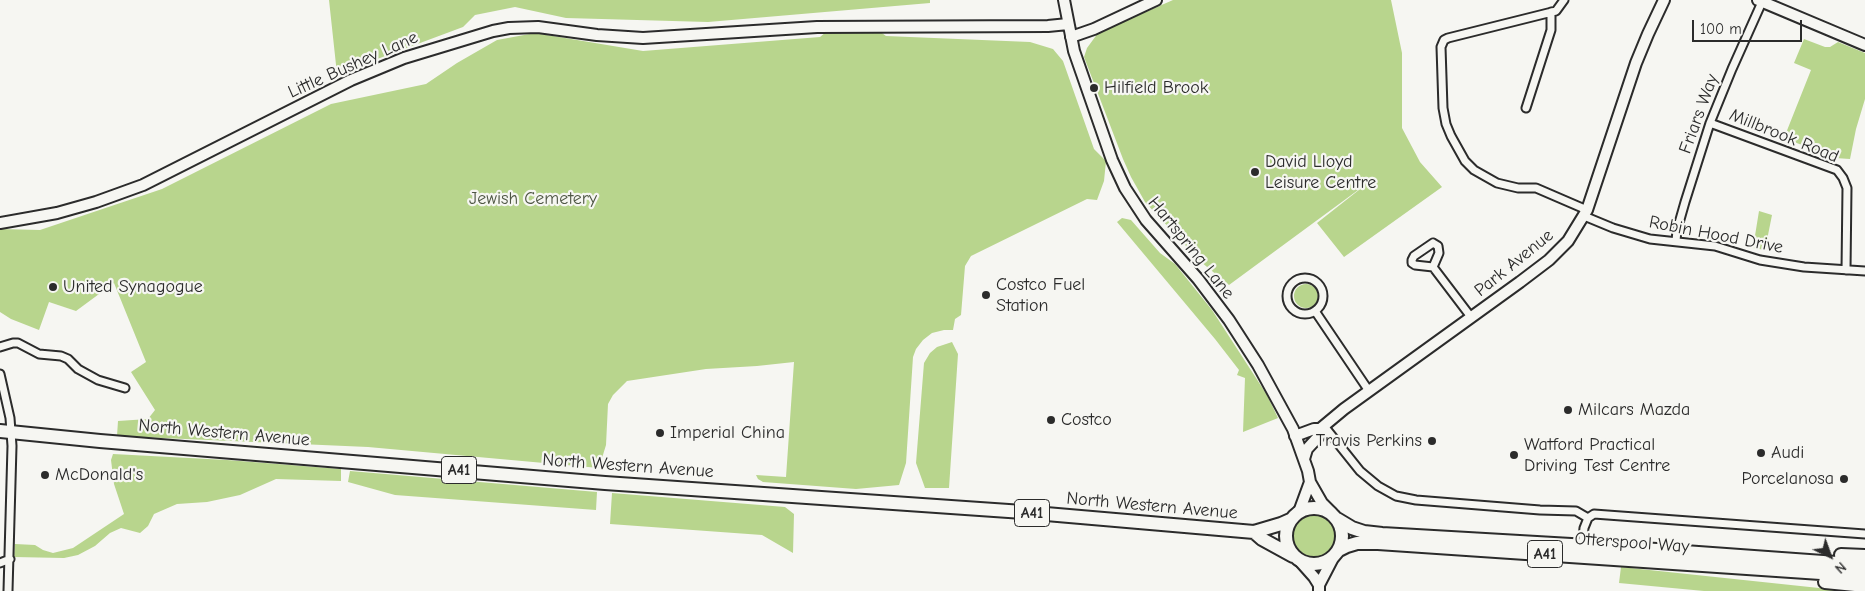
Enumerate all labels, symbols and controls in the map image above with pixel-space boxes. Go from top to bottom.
scale bar [1695,10,1805,42]
text: 100 m [1700,20,1742,38]
street label: Little Bushey Lane [285,27,421,103]
street label: Friars Way [1675,71,1723,157]
place label: Hilfield Brook [1104,77,1208,99]
marker: Hilfield Brook [1088,82,1100,94]
street label: Millbrook Road [1726,104,1842,168]
place label: David Lloyd Leisure Centre [1265,151,1376,193]
marker: David Lloyd Leisure Centre [1249,166,1261,178]
park label: Jewish Cemetery [469,188,597,210]
street label: Hartspring Lane [1143,193,1239,303]
street label: Robin Hood Drive [1647,211,1785,259]
street label: Park Avenue [1470,225,1558,301]
place label: Costco Fuel Station [996,274,1085,316]
place label: United Synagogue [63,276,203,298]
marker: United Synagogue [47,281,59,293]
marker: Costco Fuel Station [980,289,992,301]
place label: Milcars Mazda [1578,399,1690,421]
marker: Milcars Mazda [1562,404,1574,416]
place label: Costco [1061,409,1112,431]
marker: Costco [1045,414,1057,426]
street label: North Western Avenue [137,415,311,451]
place label: Imperial China [670,422,785,444]
marker: Imperial China [654,427,666,439]
place label: Travis Perkins [1316,430,1422,452]
place label: Watford Practical Driving Test Centre [1524,434,1670,476]
marker: Travis Perkins [1426,435,1438,447]
place label: Audi [1771,442,1804,464]
marker: Audi [1755,447,1767,459]
street label: North Western Avenue [542,449,714,483]
marker: Watford Practical Driving Test Centre [1508,449,1520,461]
road number: A41 [442,456,476,484]
place label: McDonald's [55,464,143,486]
place label: Porcelanosa [1742,468,1834,490]
marker: McDonald's [39,469,51,481]
marker: Porcelanosa [1838,473,1850,485]
street label: North Western Avenue [1065,488,1239,524]
road number: A41 [1014,499,1050,526]
street label: Otterspool Way [1574,528,1690,558]
north arrow [1805,531,1855,581]
road number: A41 [1528,540,1562,568]
text: N [1831,558,1849,577]

